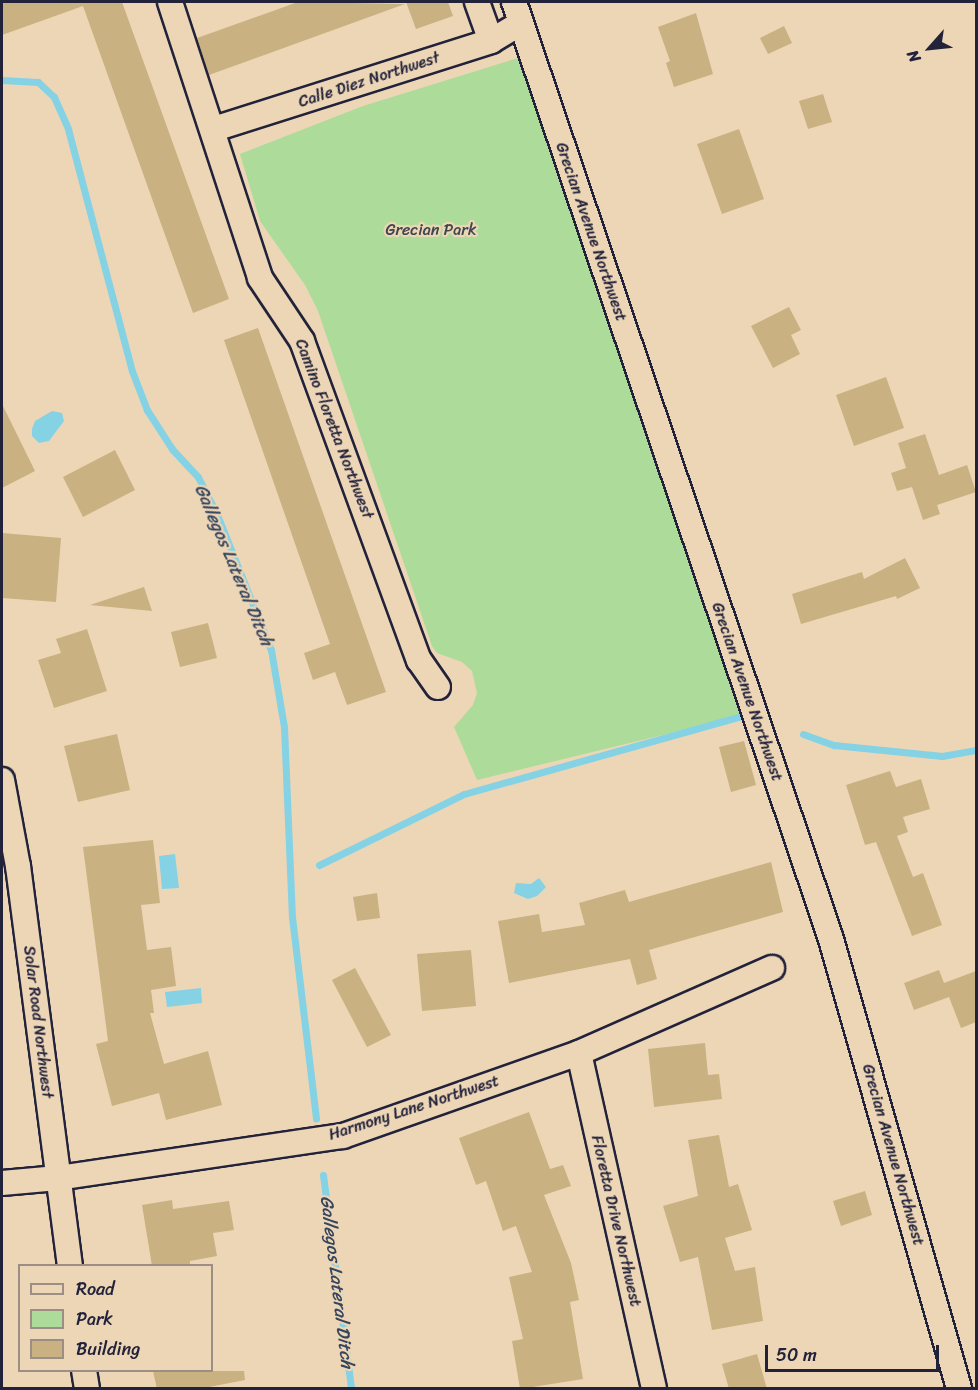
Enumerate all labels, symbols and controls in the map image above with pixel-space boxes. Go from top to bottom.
north arrow [900,18,960,78]
text: N [898,45,929,68]
street label: Calle Diez Northwest [296,48,442,112]
street label: Grecian Avenue Northwest [551,140,631,324]
park label: Grecian Park [386,220,476,240]
street label: Camino Floretta Northwest [291,336,377,522]
water label: Gallegos Lateral Ditch [190,481,278,649]
street label: Grecian Avenue Northwest [707,600,787,784]
street label: Solar Road Northwest [19,944,57,1100]
street label: Grecian Avenue Northwest [858,1062,928,1248]
street label: Harmony Lane Northwest [326,1071,502,1145]
street label: Floretta Drive Northwest [587,1133,645,1309]
water label: Gallegos Lateral Ditch [316,1195,358,1369]
legend [18,1264,213,1372]
text: Road [76,1273,115,1305]
text: Park [76,1303,113,1335]
text: Building [76,1333,140,1365]
scale bar [768,1333,942,1371]
text: 50 m [776,1339,817,1371]

